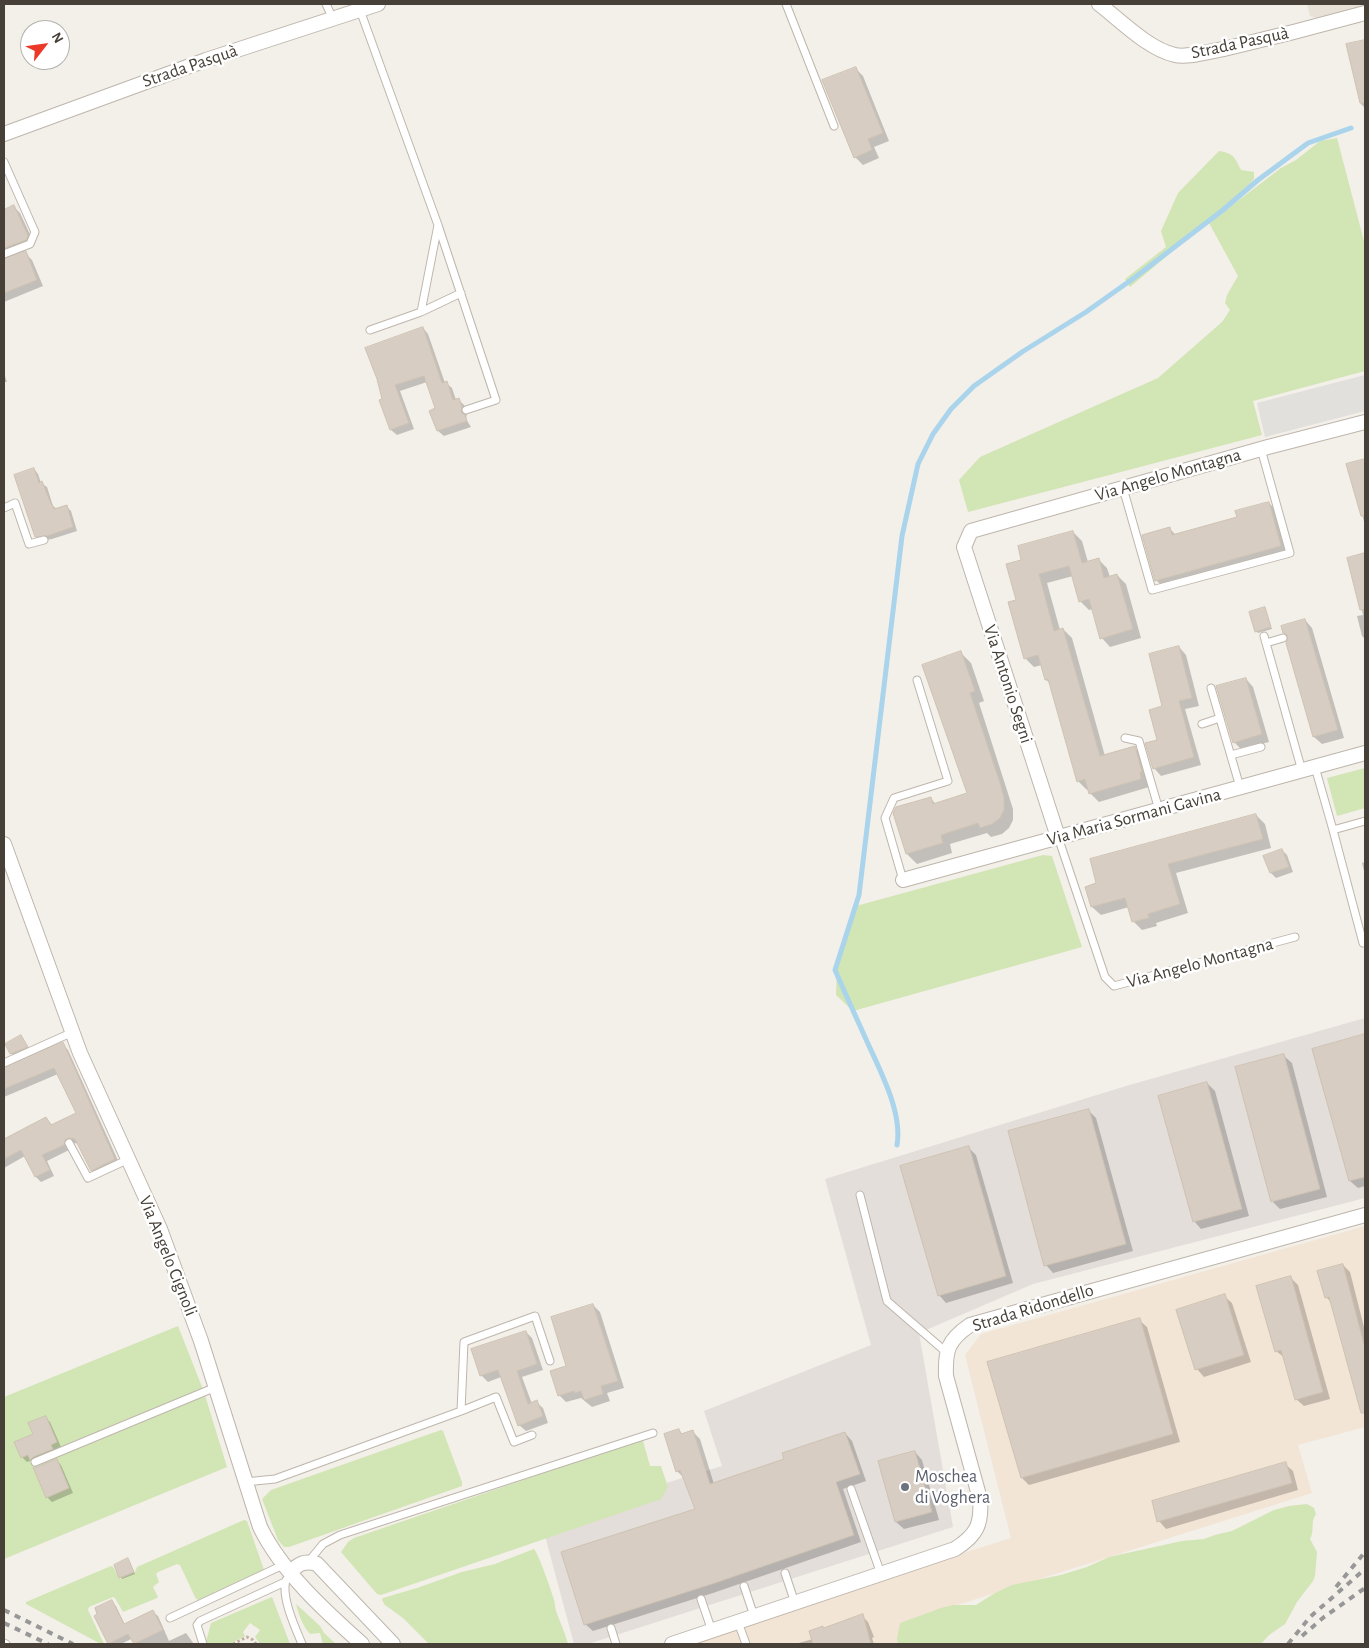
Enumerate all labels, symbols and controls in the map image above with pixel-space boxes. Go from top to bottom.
north arrow [20,20,70,70]
street label: Strada Pasquà [1189,22,1291,64]
text: N [49,30,66,46]
street label: Strada Pasquà [140,40,240,92]
street label: Via Angelo Montagna [1093,444,1243,506]
street label: Via Antonio Segni [979,622,1037,746]
street label: Via Maria Sormani Gavina [1045,783,1223,851]
street label: Via Angelo Montagna [1124,933,1276,993]
street label: Via Angelo Cignoli [134,1193,202,1319]
street label: Strada Ridondello [970,1279,1096,1337]
place label: Moschea di Voghera [915,1466,990,1508]
marker: Moschea di Voghera [899,1481,911,1493]

